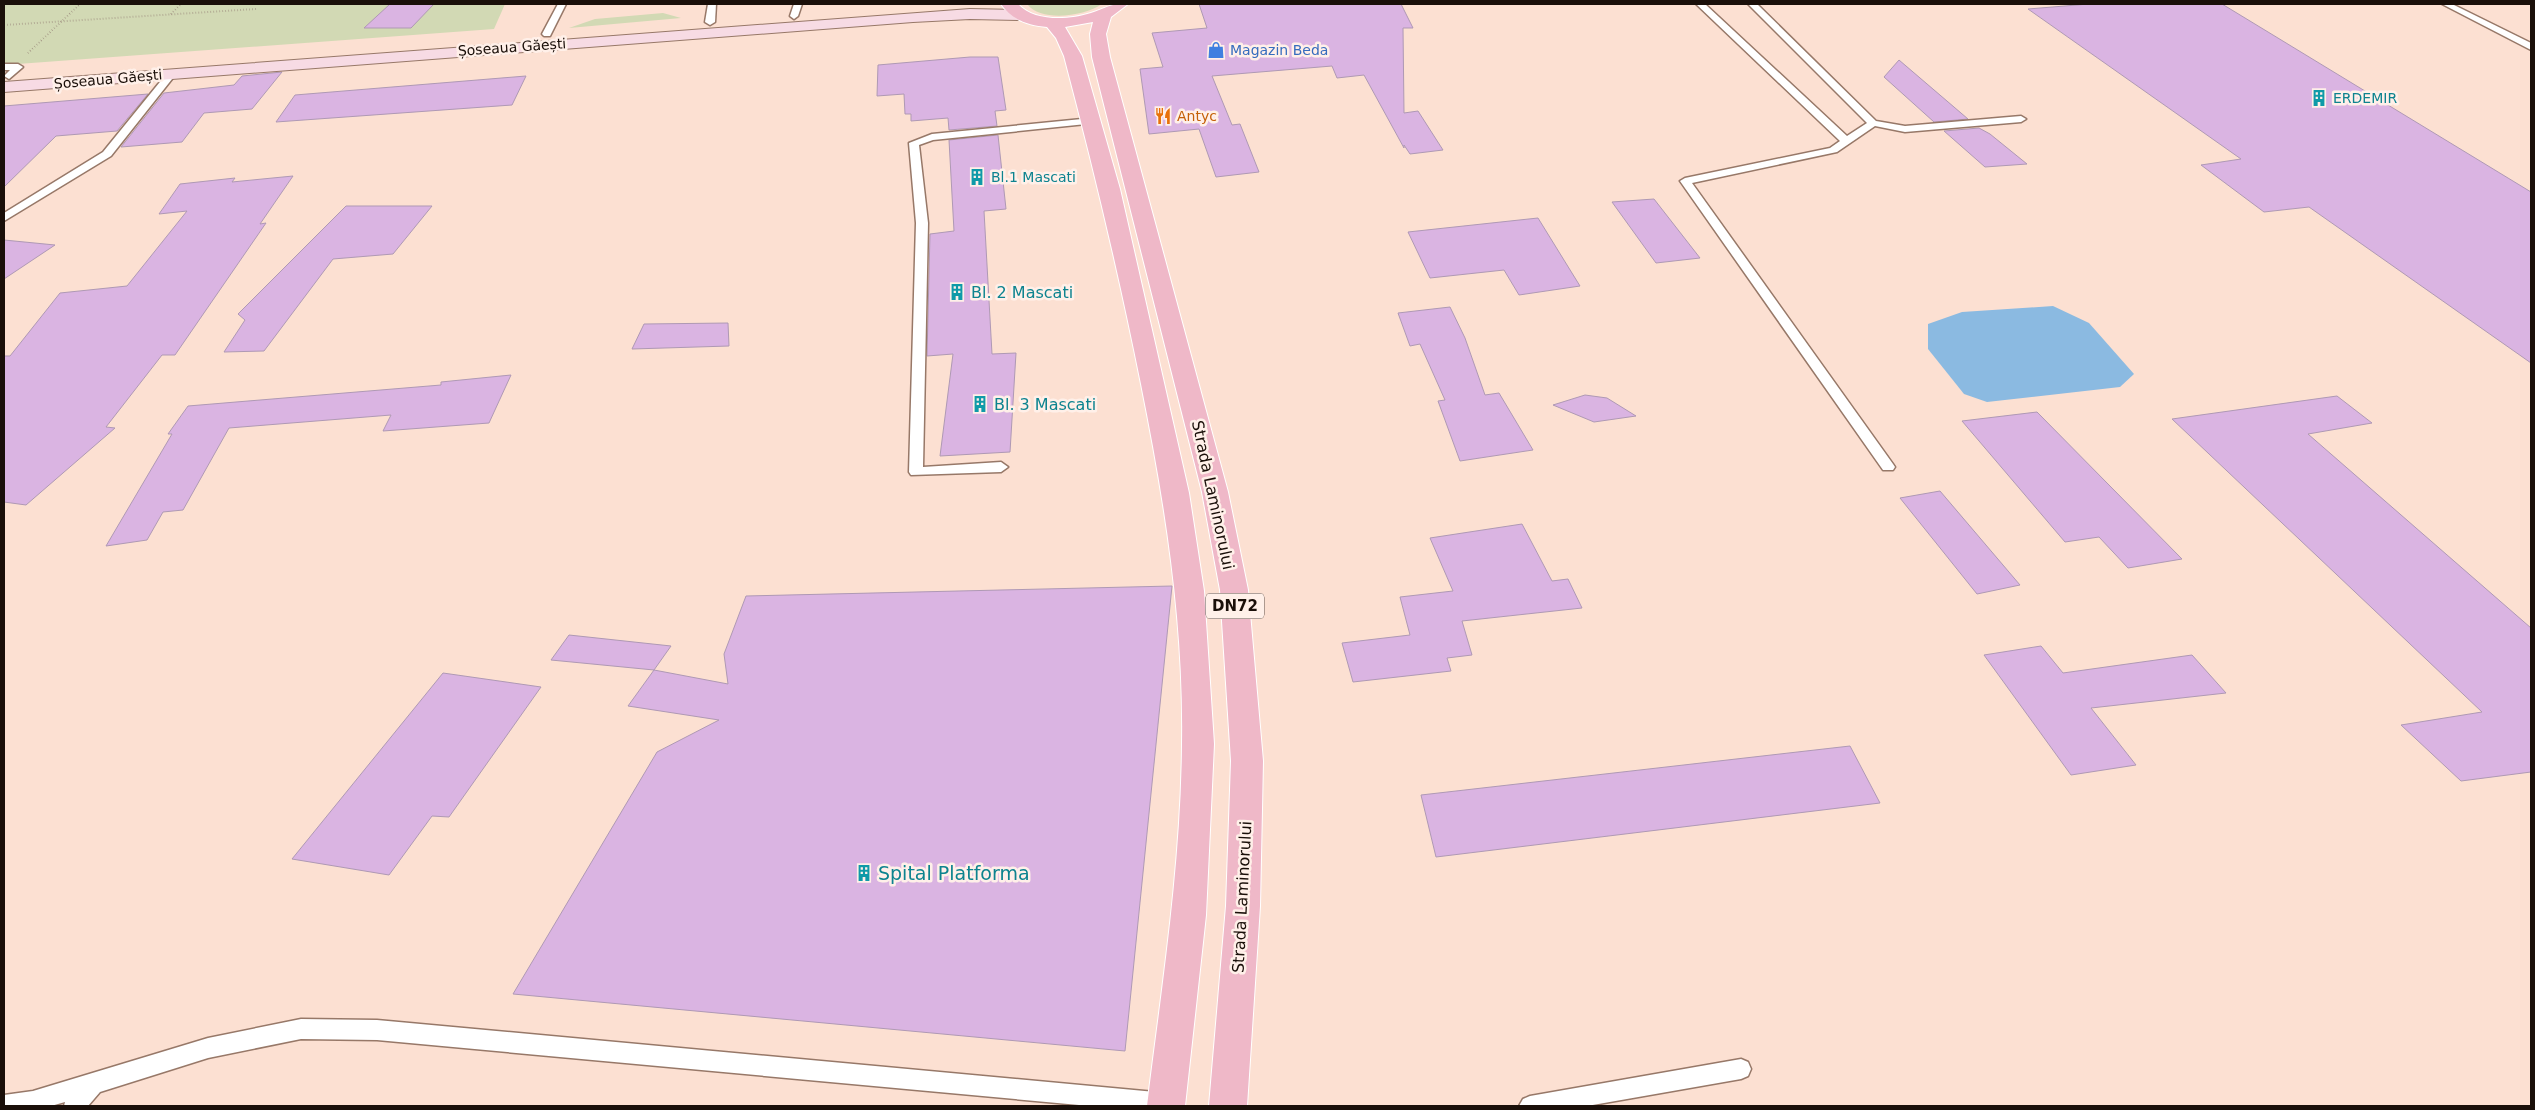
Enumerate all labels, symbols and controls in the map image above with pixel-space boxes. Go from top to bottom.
street label: Șoseaua Găești [457,35,567,60]
shop icon: Magazin Beda [1206,40,1226,60]
place label: Magazin Beda [1230,42,1328,58]
street label: Șoseaua Găești [53,66,163,93]
building icon: ERDEMIR [2309,88,2329,108]
place label: ERDEMIR [2333,90,2397,106]
restaurant icon: Antyc [1153,106,1173,126]
place label: Antyc [1177,108,1217,124]
building icon: Bl.1 Mascati [967,167,987,187]
place label: Bl.1 Mascati [991,169,1076,185]
building icon: Bl. 2 Mascati [947,282,967,302]
place label: Bl. 2 Mascati [971,283,1073,302]
building icon: Bl. 3 Mascati [970,394,990,414]
place label: Bl. 3 Mascati [994,395,1096,414]
street label: Strada Laminorului [1188,419,1238,571]
road number: DN72 [1206,594,1264,618]
street label: Strada Laminorului [1229,820,1255,974]
place label: Spital Platforma [878,862,1030,884]
building icon: Spital Platforma [854,863,874,883]

